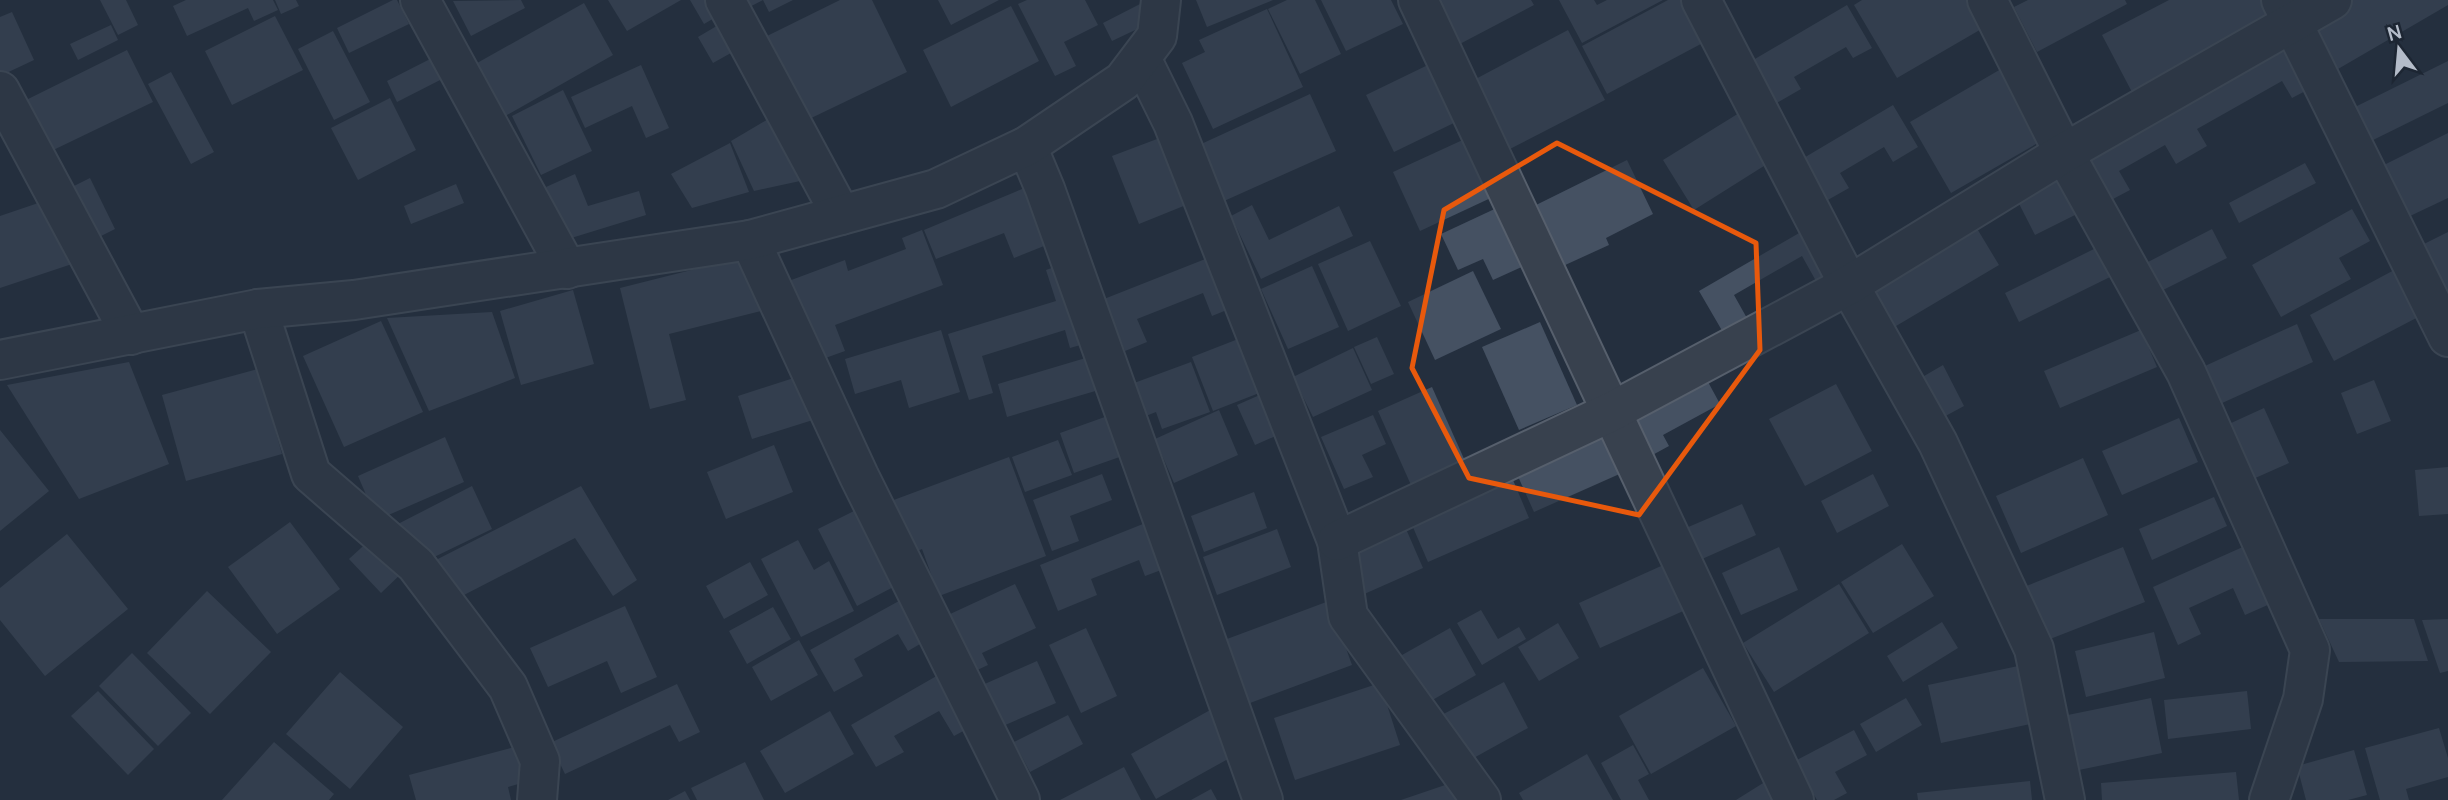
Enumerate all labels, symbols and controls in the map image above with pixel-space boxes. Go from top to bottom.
north arrow [2364,14,2434,84]
text: N [2384,18,2404,47]

